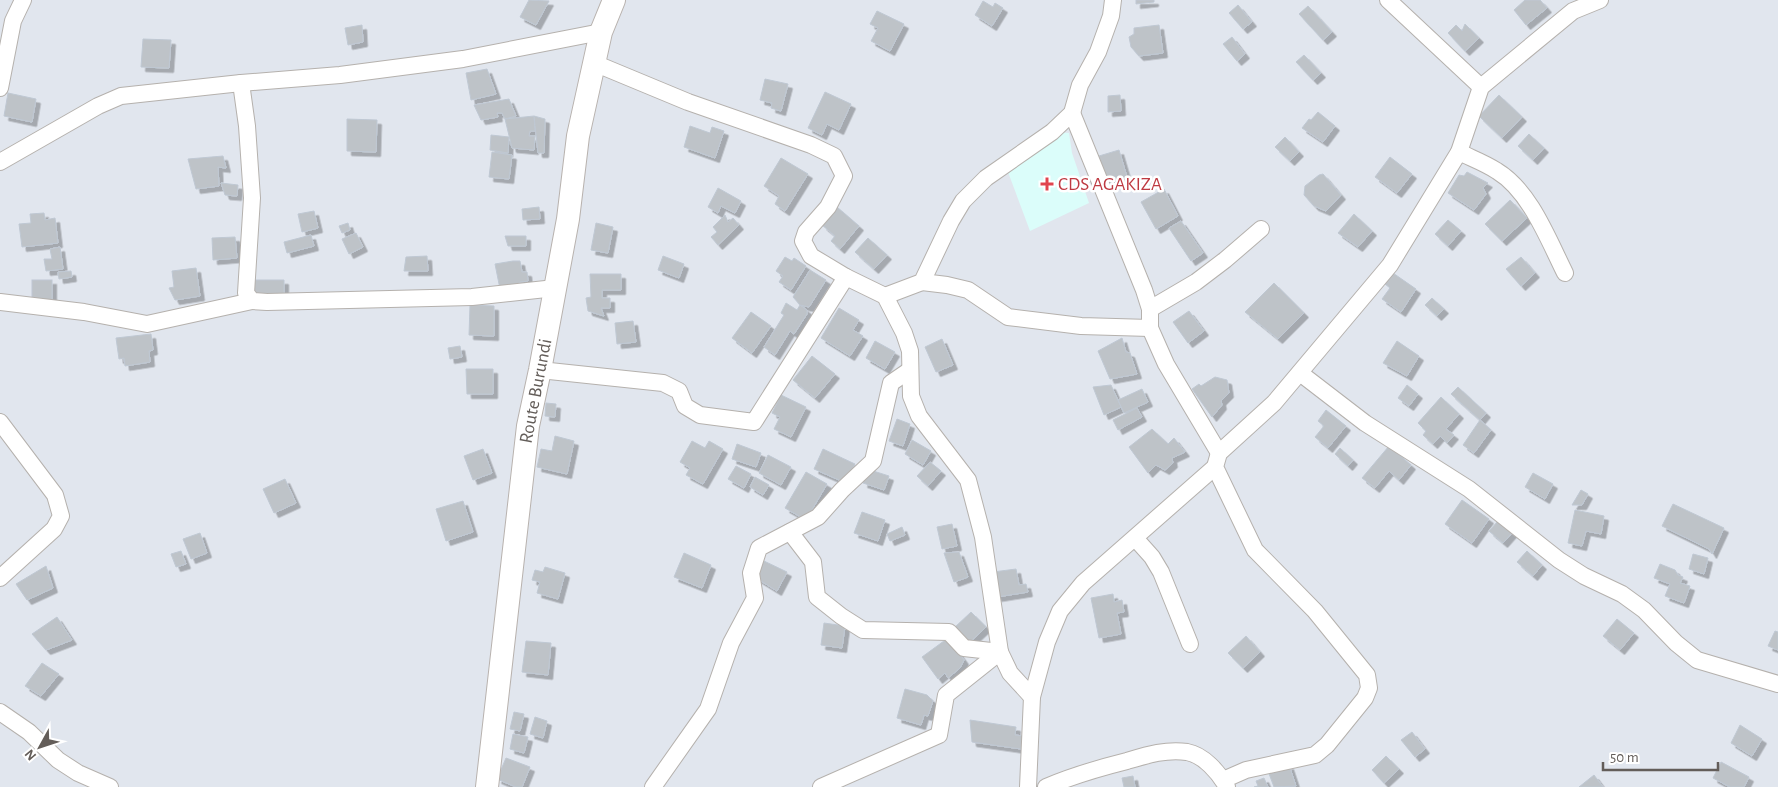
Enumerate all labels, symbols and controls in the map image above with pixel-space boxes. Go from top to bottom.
place label: CDS AGAKIZA [1058,175,1162,194]
marker: CDS AGAKIZA [1040,177,1054,191]
street label: Route Burundi [517,337,555,445]
north arrow [15,722,65,772]
scale bar [1603,740,1718,772]
text: N [22,746,39,763]
text: 50 m [1610,750,1639,765]

